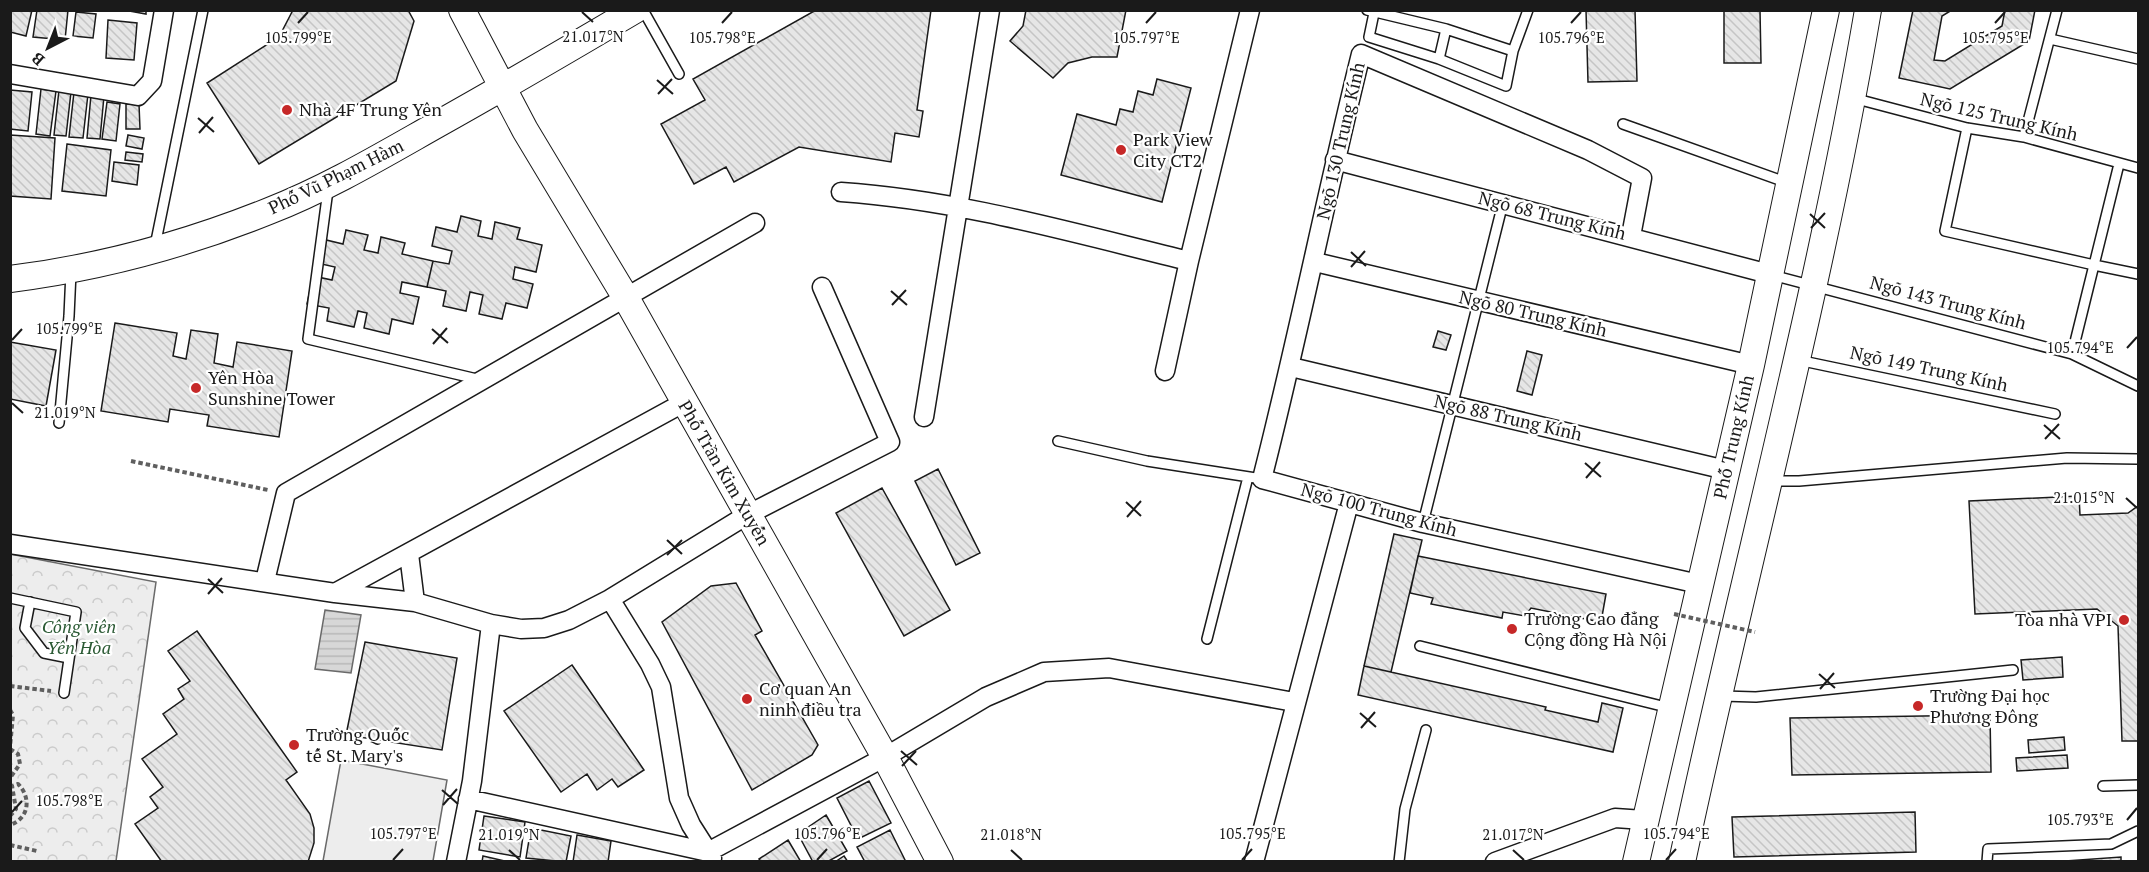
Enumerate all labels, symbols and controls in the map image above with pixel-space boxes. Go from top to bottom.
north arrow [18,18,78,78]
text: 21.017°N [562,26,624,46]
text: 105.799°E [264,27,332,47]
text: 105.798°E [688,27,756,47]
text: 105.797°E [1112,27,1180,47]
text: 105.796°E [1537,27,1605,47]
text: 105.795°E [1961,27,2029,47]
text: B [27,47,49,71]
street label: Ngõ 130 Trung Kính [1310,59,1370,222]
street label: Ngõ 125 Trung Kính [1918,86,2081,146]
place label: Nhà 4F Trung Yên [299,97,442,121]
marker: Nhà 4F Trung Yên [280,103,294,117]
place label: Park View City CT2 [1133,127,1214,172]
street label: Phố Vũ Phạm Hàm [264,133,408,219]
marker: Park View City CT2 [1114,143,1128,157]
street label: Ngõ 68 Trung Kính [1476,185,1629,245]
street label: Ngõ 143 Trung Kính [1867,270,2029,335]
street label: Ngõ 80 Trung Kính [1457,284,1610,342]
text: 105.799°E [35,318,103,338]
text: 105.794°E [2046,337,2114,357]
street label: Ngõ 149 Trung Kính [1848,340,2011,397]
place label: Yên Hòa Sunshine Tower [208,365,335,410]
street label: Phố Trung Kính [1707,372,1759,501]
marker: Yên Hòa Sunshine Tower [189,381,203,395]
street label: Ngõ 88 Trung Kính [1432,388,1585,446]
street label: Phố Trần Kim Xuyến [673,395,776,550]
text: 21.019°N [34,402,96,422]
street label: Ngõ 100 Trung Kính [1298,477,1460,542]
text: 21.015°N [2053,487,2115,507]
place label: Trường Cao đẳng Cộng đồng Hà Nội [1524,606,1667,651]
place label: Tòa nhà VPI [2015,607,2112,631]
marker: Tòa nhà VPI [2117,613,2131,627]
park label: Công viên Yên Hòa [42,614,116,659]
marker: Trường Cao đẳng Cộng đồng Hà Nội [1505,622,1519,636]
place label: Cơ quan An ninh điều tra [759,676,862,721]
place label: Trường Đại học Phương Đông [1930,683,2050,728]
marker: Cơ quan An ninh điều tra [740,692,754,706]
marker: Trường Đại học Phương Đông [1911,699,1925,713]
place label: Trường Quốc tế St. Mary's [306,722,409,767]
marker: Trường Quốc tế St. Mary's [287,738,301,752]
text: 105.798°E [35,790,103,810]
text: 105.793°E [2046,809,2114,829]
text: 105.797°E [369,823,437,843]
text: 105.796°E [793,823,861,843]
text: 105.795°E [1218,823,1286,843]
text: 105.794°E [1642,823,1710,843]
text: 21.019°N [478,824,540,844]
text: 21.018°N [980,824,1042,844]
text: 21.017°N [1482,824,1544,844]

